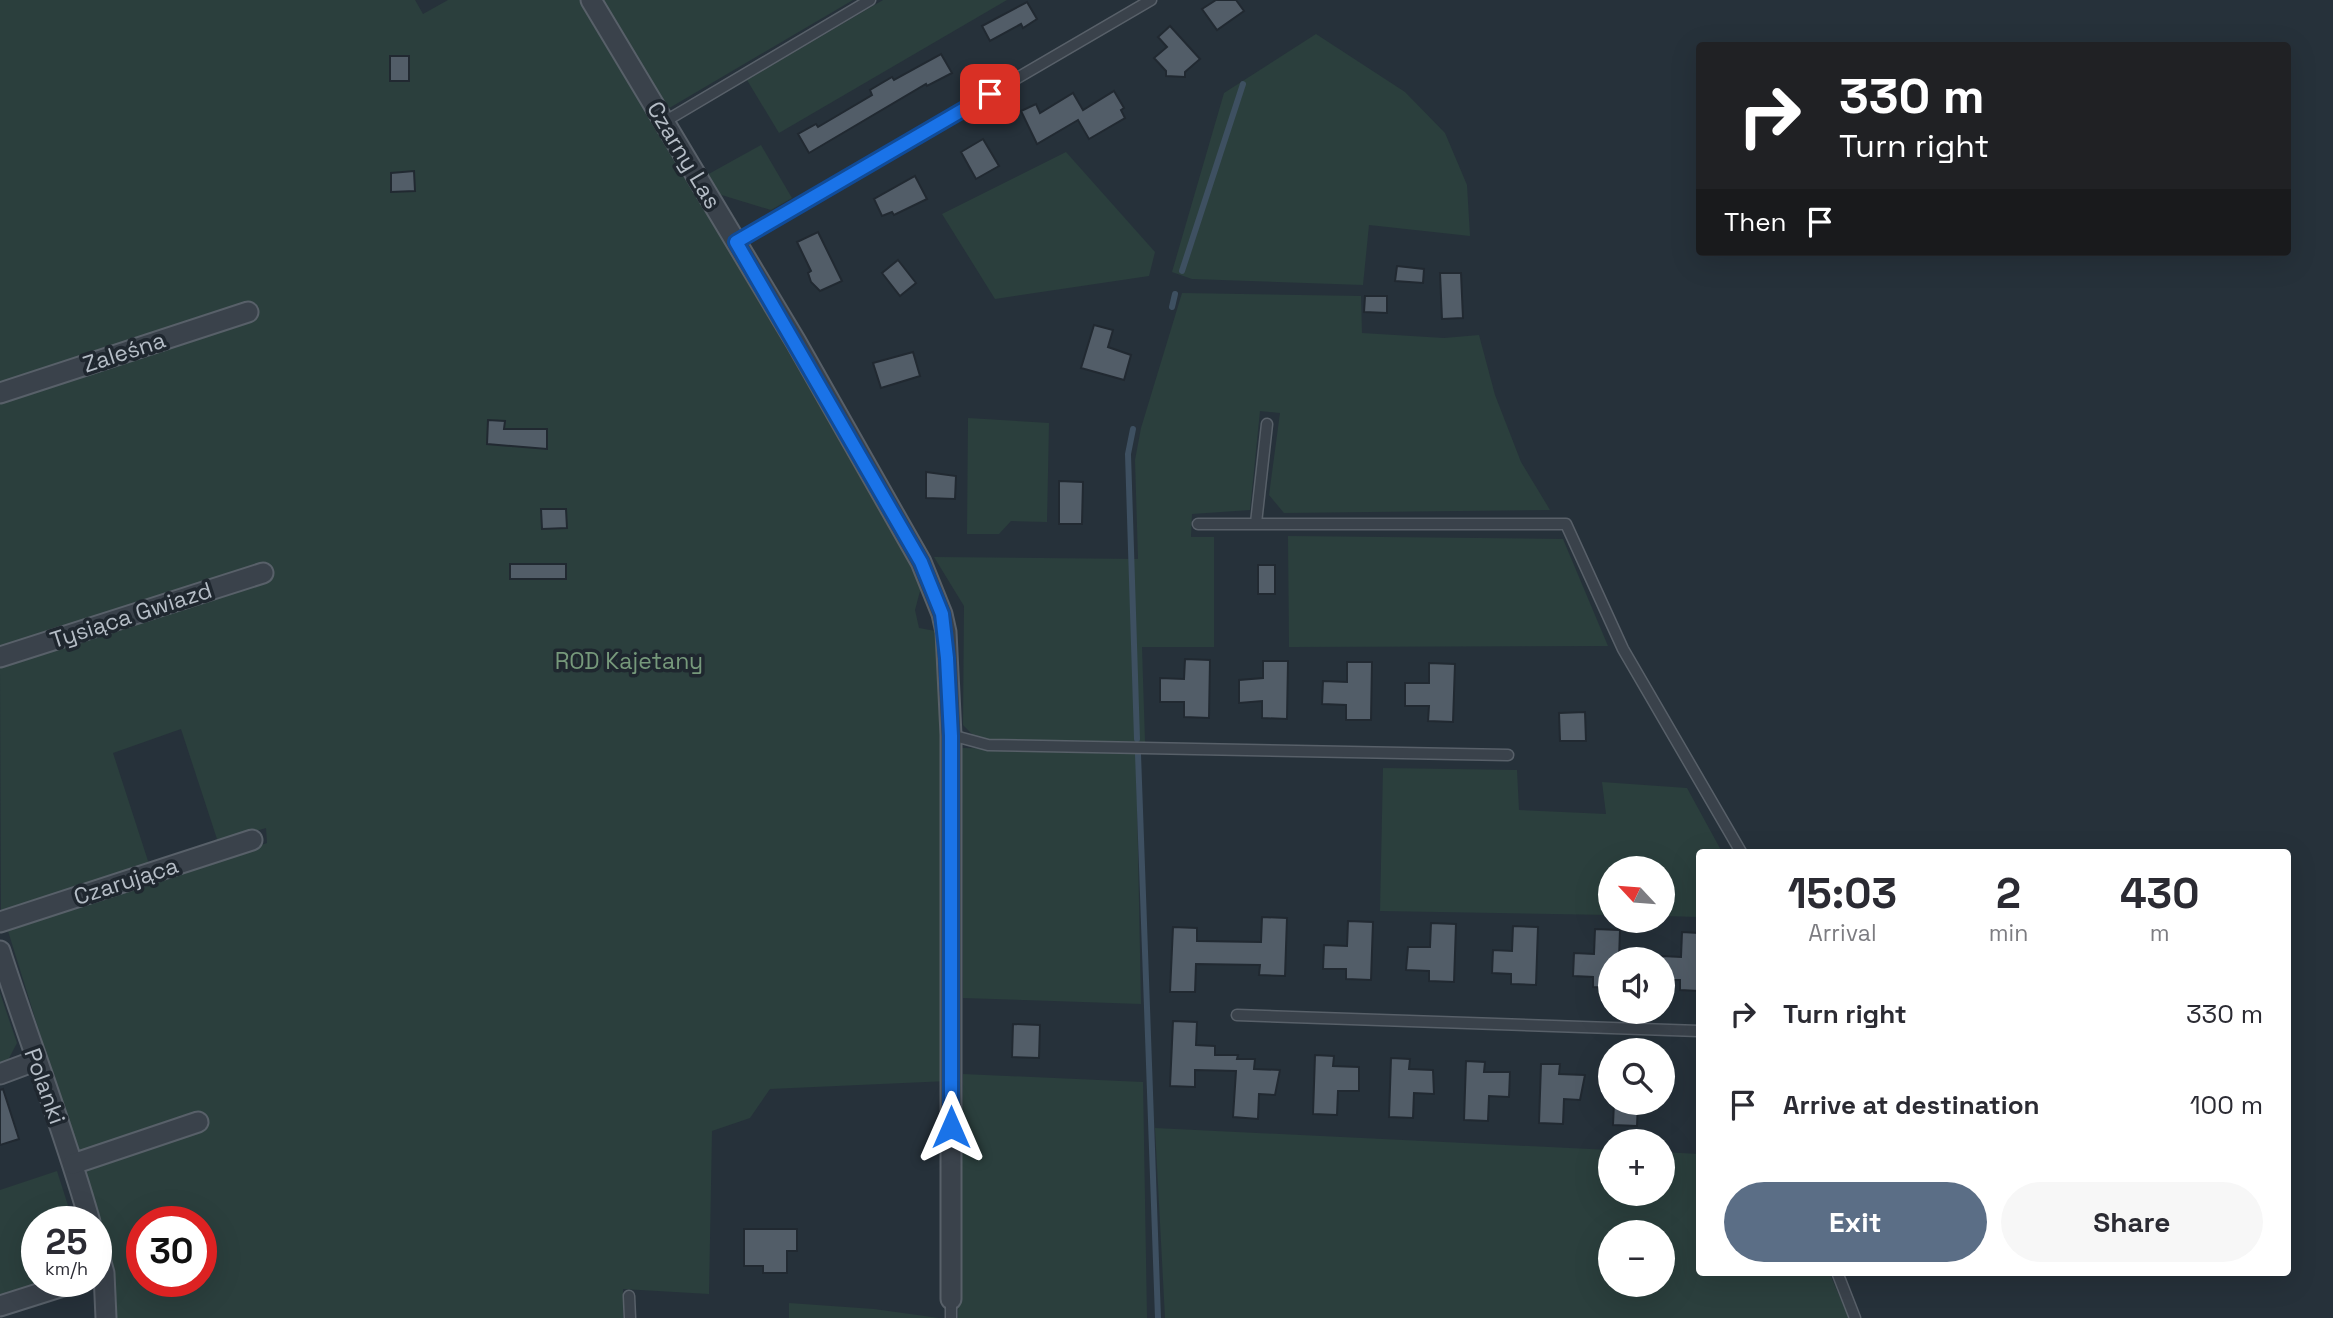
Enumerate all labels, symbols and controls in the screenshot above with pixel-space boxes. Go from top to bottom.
pin [960,64,1020,124]
text: 330 m [1839,65,1985,127]
icon: right [1724,70,1815,161]
icon: arrive [971,75,1009,113]
street label: Czarny Las [640,96,728,214]
text: Turn right [1839,126,1989,166]
icon: arrive [1801,203,1839,241]
text: Then [1724,205,1787,239]
street label: Zaleśna [79,325,169,379]
street label: Tysiąca Gwiazd [46,575,216,655]
park label: ROD Kajetany [555,646,703,676]
street label: Czarująca [70,850,182,912]
north arrow [1598,856,1675,933]
map controls [1598,856,1675,1297]
text: 15:03 [1788,867,1897,920]
text: 2 [1996,867,2021,920]
text: 430 [2120,867,2199,920]
text: Arrival [1808,918,1877,948]
text: min [1989,918,2028,948]
text: m [2150,918,2170,948]
button: sound [1598,947,1675,1024]
icon: right [1724,995,1762,1033]
text: Turn right [1783,997,1907,1031]
text: 330 m [2186,997,2263,1031]
button: search [1598,1038,1675,1115]
street label: Polanki [17,1044,73,1128]
icon: arrive [1724,1086,1762,1124]
text: Arrive at destination [1783,1088,2040,1122]
text: 100 m [2190,1088,2263,1122]
position arrow [914,1090,988,1164]
button: + [1598,1129,1675,1206]
button: Exit [1724,1182,1987,1262]
button: Share [2001,1182,2263,1262]
speed limit sign: 30 [126,1206,217,1297]
text: 25 [46,1220,87,1264]
button: − [1598,1220,1675,1297]
text: km/h [45,1257,88,1280]

